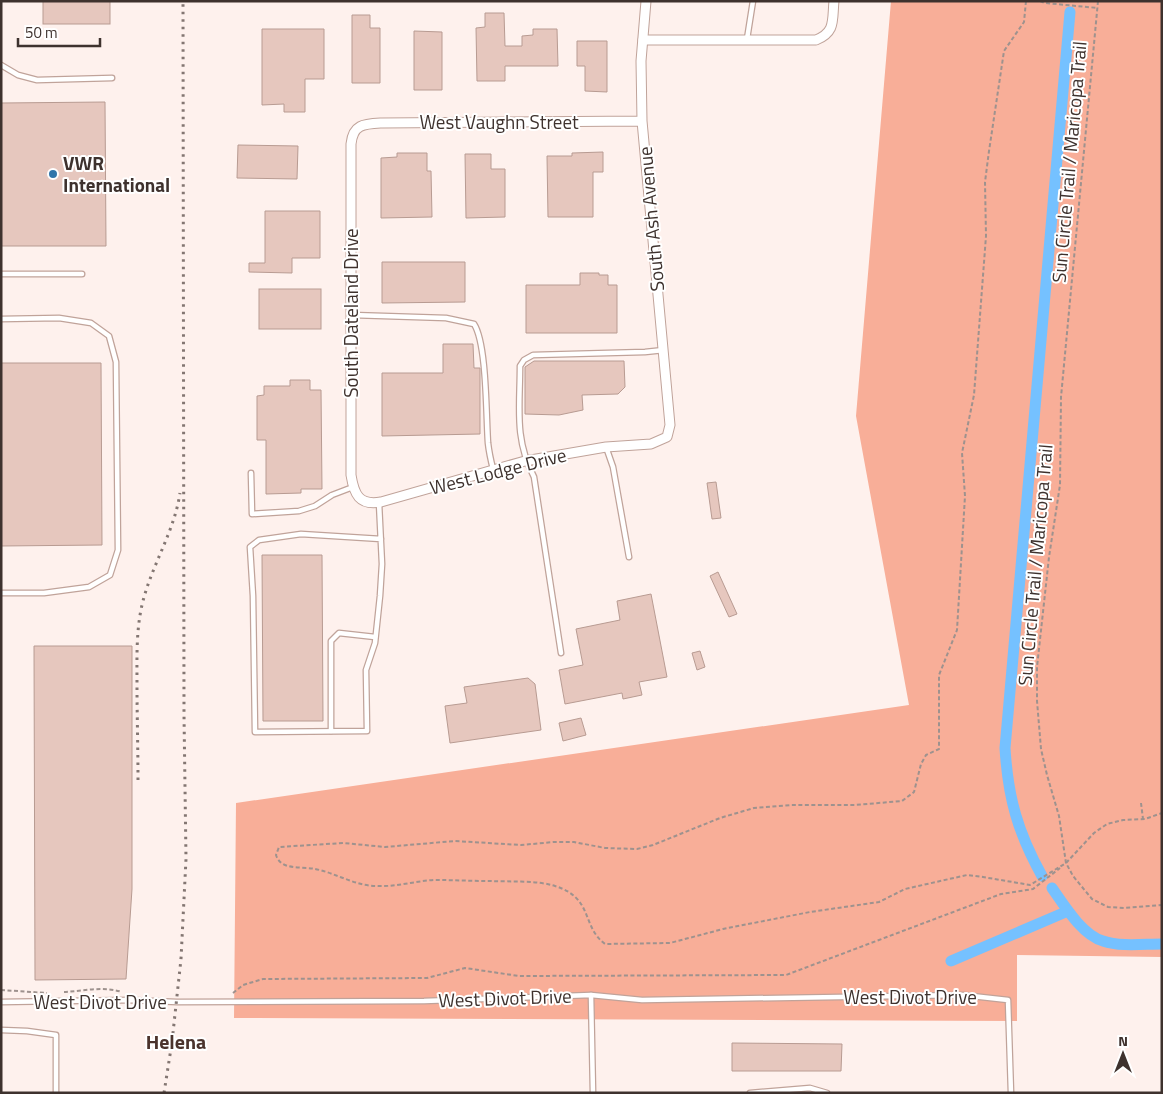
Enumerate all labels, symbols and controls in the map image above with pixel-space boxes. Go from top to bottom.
scale bar [18,15,100,47]
text: 50 m [25,21,58,44]
street label: Sun Circle Trail / Maricopa Trail [1043,40,1094,284]
street label: West Vaughn Street [419,107,579,136]
street label: South Ash Avenue [630,145,671,293]
place label: VWR International [63,148,170,199]
marker: VWR International [47,168,59,180]
street label: South Dateland Drive [336,228,365,398]
street label: West Lodge Drive [426,440,569,502]
street label: Sun Circle Trail / Maricopa Trail [1009,443,1060,687]
street label: West Divot Drive [438,981,572,1014]
street label: West Divot Drive [843,982,977,1011]
street label: West Divot Drive [33,987,167,1016]
district label: Helena [146,1026,206,1057]
north arrow [1098,1029,1148,1079]
text: N [1118,1030,1128,1051]

